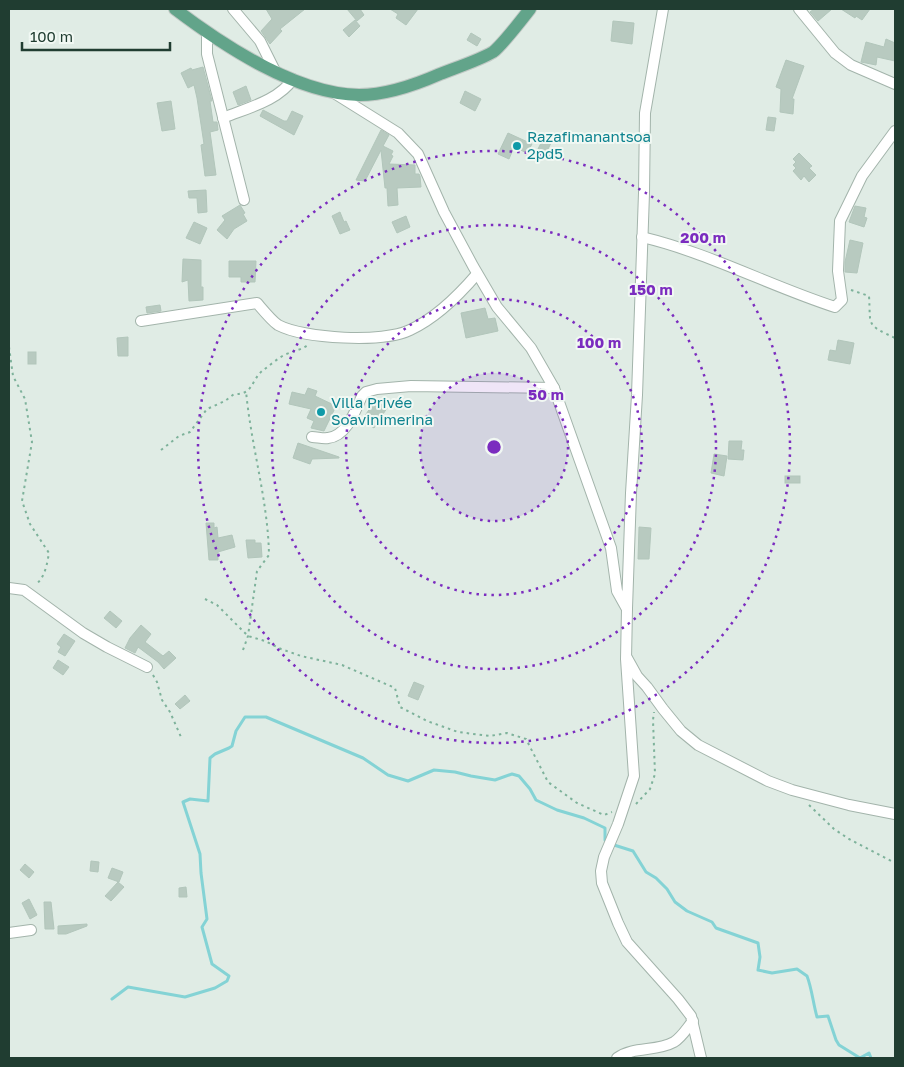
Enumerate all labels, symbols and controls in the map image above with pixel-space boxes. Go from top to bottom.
scale bar [22,20,170,52]
text: 100 m [30,27,73,45]
place label: Razafimanantsoa 2pd5 [527,127,651,162]
marker: Razafimanantsoa 2pd5 [511,140,523,152]
text: 200 m [680,228,726,246]
text: 150 m [629,280,673,298]
text: 100 m [577,333,621,351]
text: 50 m [528,385,564,403]
place label: Villa Privée Soavinimerina [331,393,433,428]
marker: Villa Privée Soavinimerina [315,406,327,418]
centre of rings [485,438,503,456]

